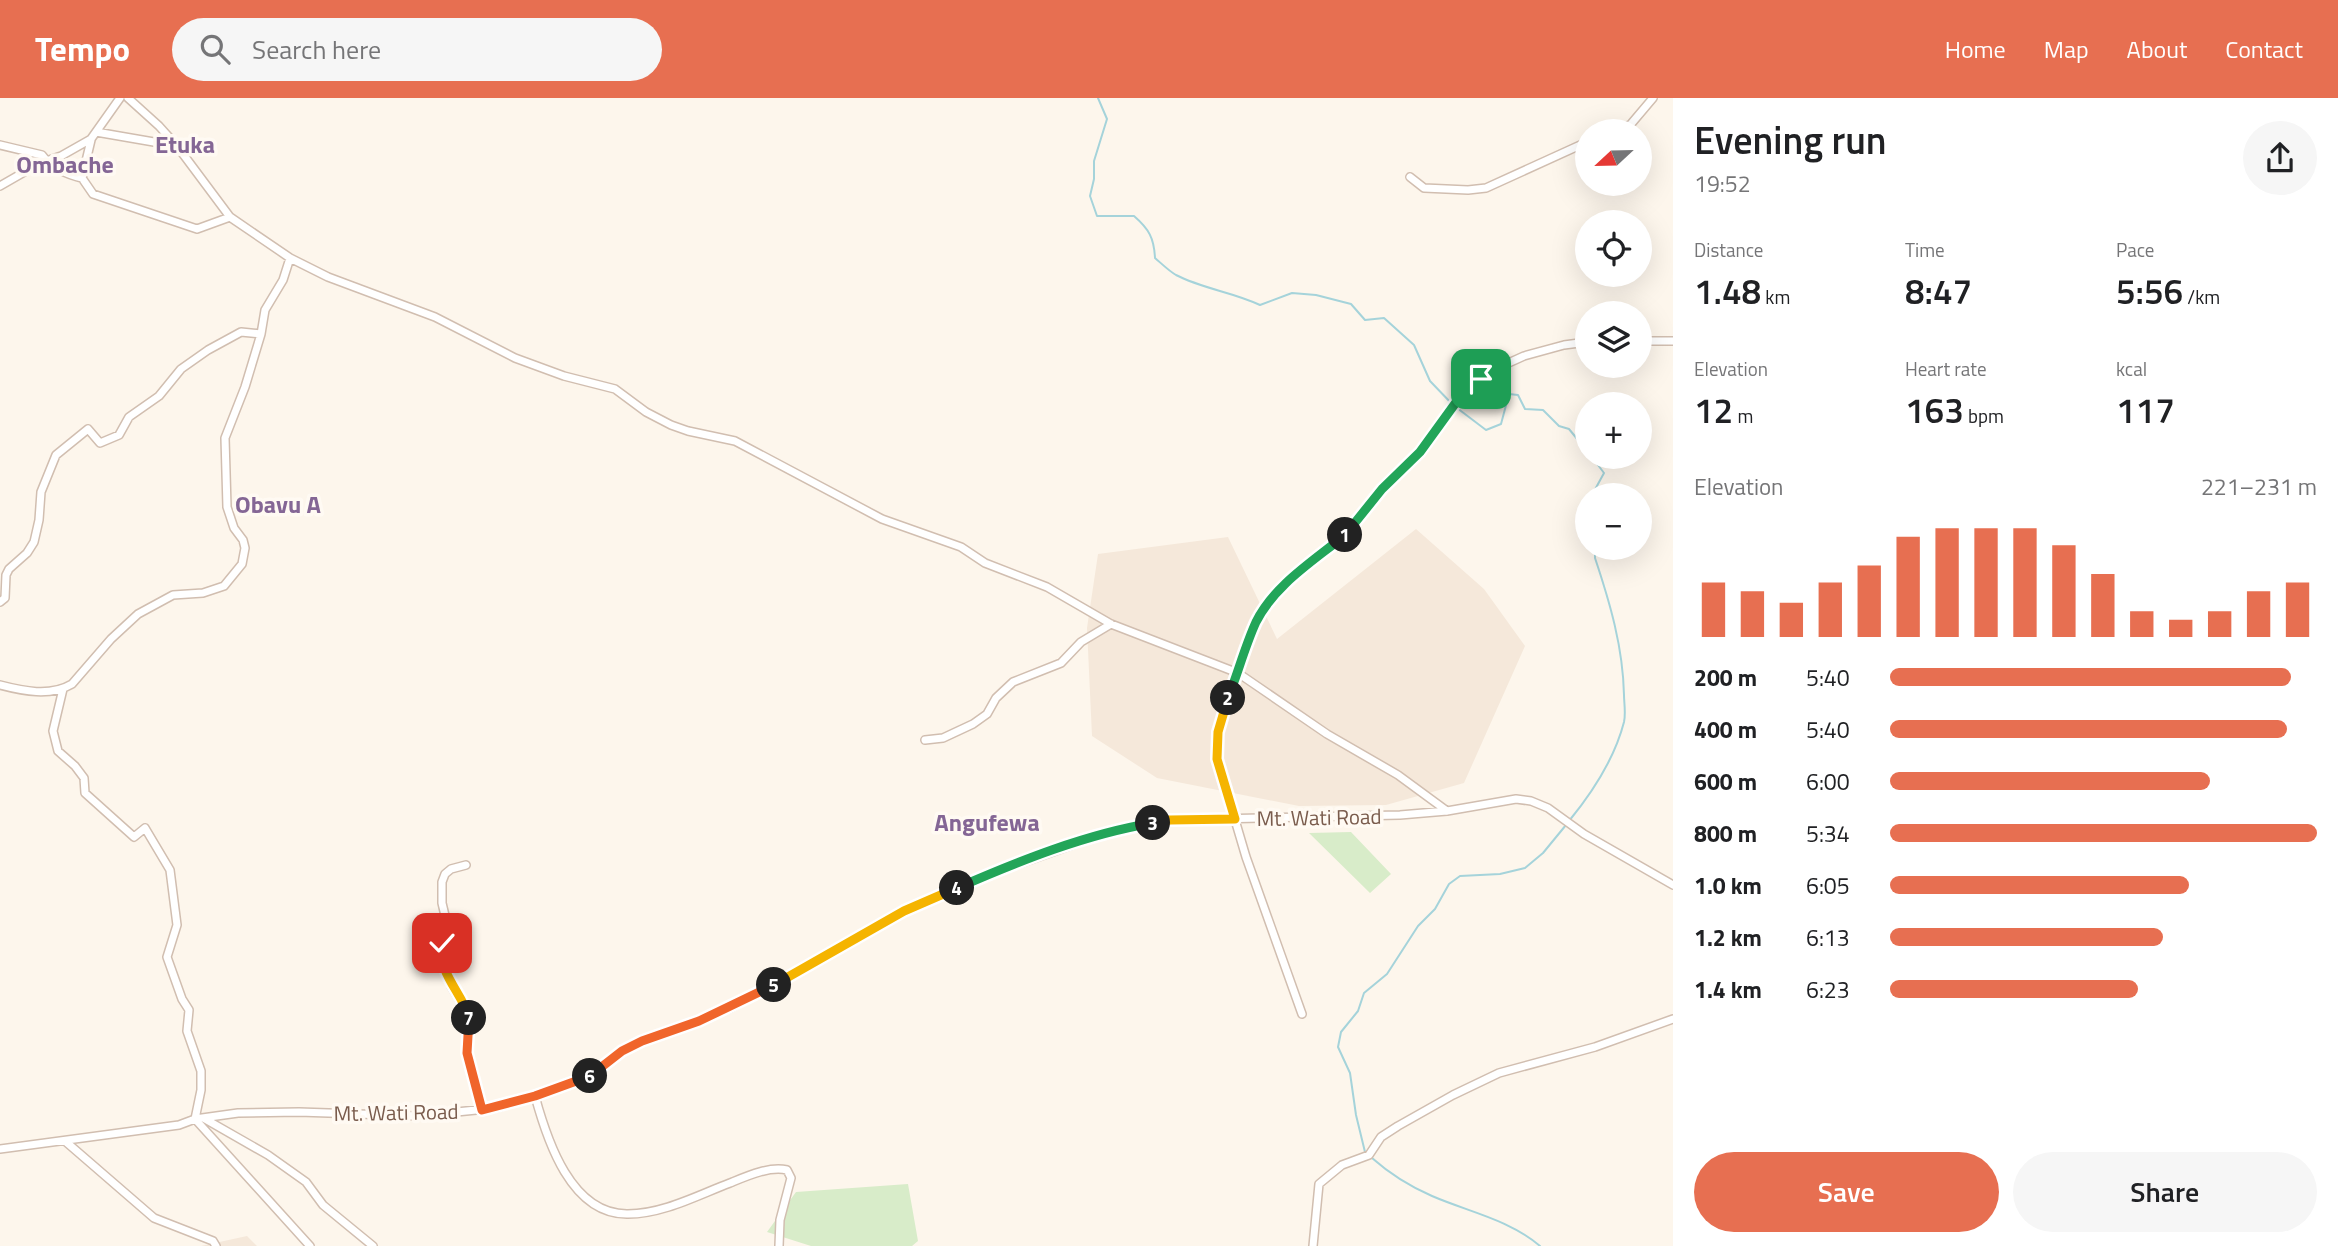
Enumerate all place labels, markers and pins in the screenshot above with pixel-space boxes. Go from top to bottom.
pin [1451,349,1511,409]
pin: 1 [1328,518,1362,552]
pin: 2 [1210,680,1246,716]
pin: 3 [1136,806,1170,840]
pin: 4 [940,870,974,906]
pin [412,913,472,973]
pin: 5 [756,968,792,1002]
pin: 7 [452,1000,486,1035]
pin: 6 [572,1058,608,1094]

